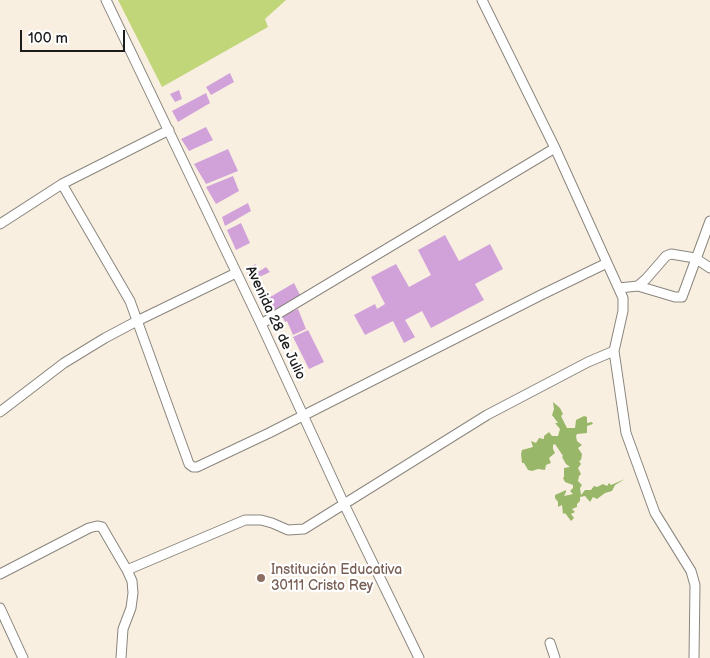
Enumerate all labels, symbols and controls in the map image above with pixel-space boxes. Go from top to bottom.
scale bar [22,20,128,52]
text: 100 m [28,29,68,48]
street label: Avenida 28 de Julio [241,263,309,383]
place label: Institución Educativa 30111 Cristo Rey [271,562,402,594]
marker: Institución Educativa 30111 Cristo Rey [255,572,267,584]

